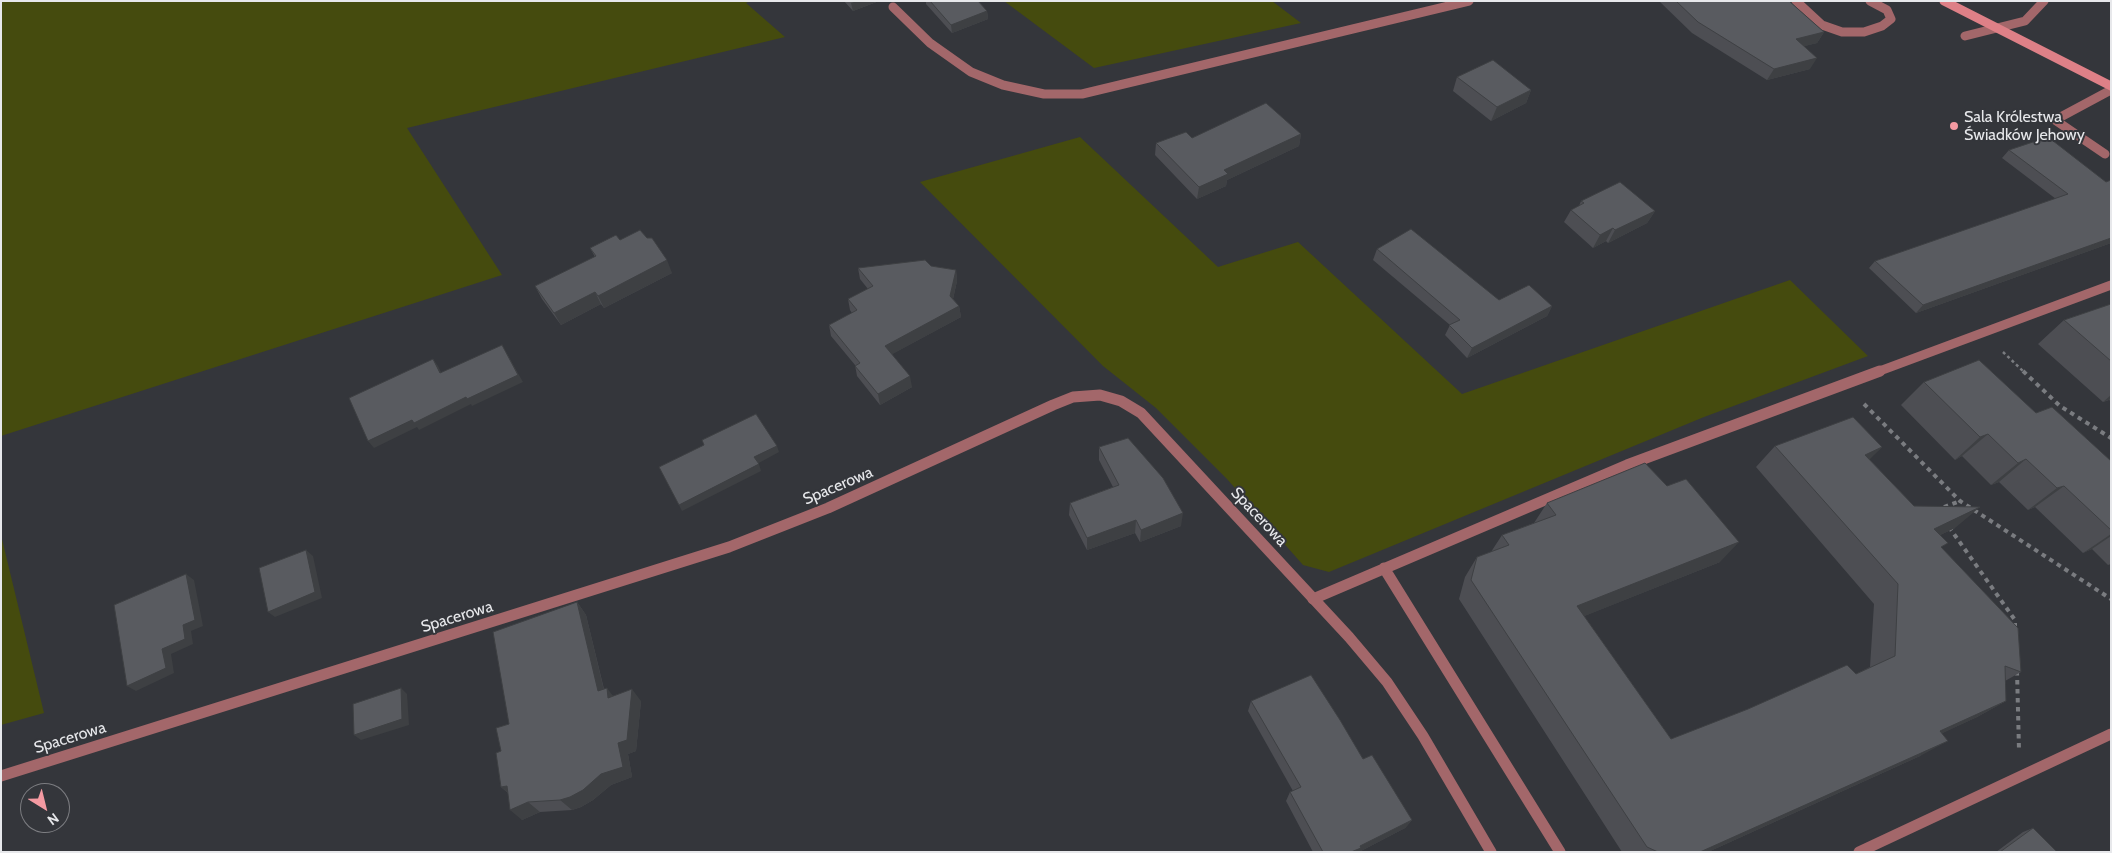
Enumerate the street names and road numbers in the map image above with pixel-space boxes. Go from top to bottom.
street label: Spacerowa [800,463,876,509]
street label: Spacerowa [1227,483,1291,551]
street label: Spacerowa [419,597,495,637]
street label: Spacerowa [32,718,108,758]

